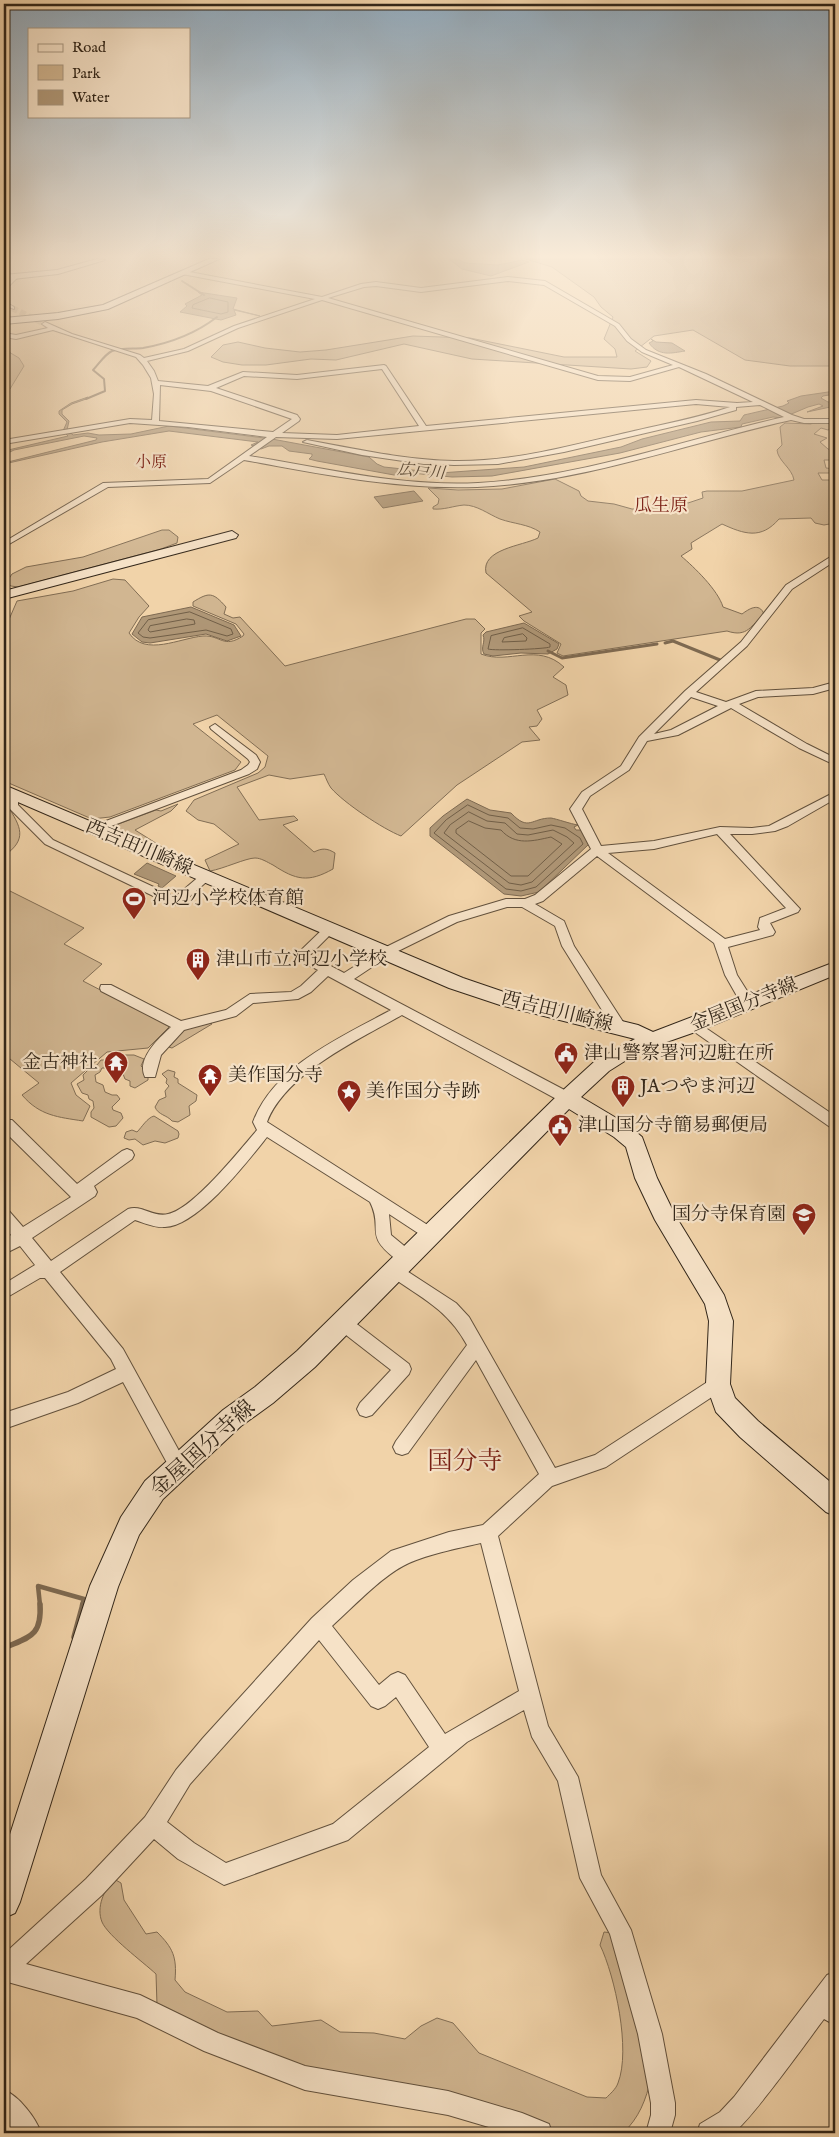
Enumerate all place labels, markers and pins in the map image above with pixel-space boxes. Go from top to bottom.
sports icon: 河辺小学校体育館 [121,886,147,920]
place label: 河辺小学校体育館 [152,887,304,911]
building icon: 津山市立河辺小学校 [185,947,211,981]
place label: 津山市立河辺小学校 [216,948,387,972]
public building icon: 津山警察署河辺駐在所 [553,1041,579,1075]
place label: 津山警察署河辺駐在所 [584,1042,774,1066]
temple icon: 金古神社 [103,1050,129,1084]
place label: 金古神社 [22,1051,98,1075]
temple icon: 美作国分寺 [197,1063,223,1097]
place label: 美作国分寺 [228,1064,323,1088]
building icon: JAつやま河辺 [610,1074,636,1108]
place label: JAつやま河辺 [638,1075,755,1099]
place icon: 美作国分寺跡 [336,1079,362,1113]
place label: 美作国分寺跡 [366,1080,480,1104]
public building icon: 津山国分寺簡易郵便局 [547,1113,573,1147]
place label: 津山国分寺簡易郵便局 [578,1114,768,1138]
school or university icon: 国分寺保育園 [791,1202,817,1236]
place label: 国分寺保育園 [672,1203,786,1227]

